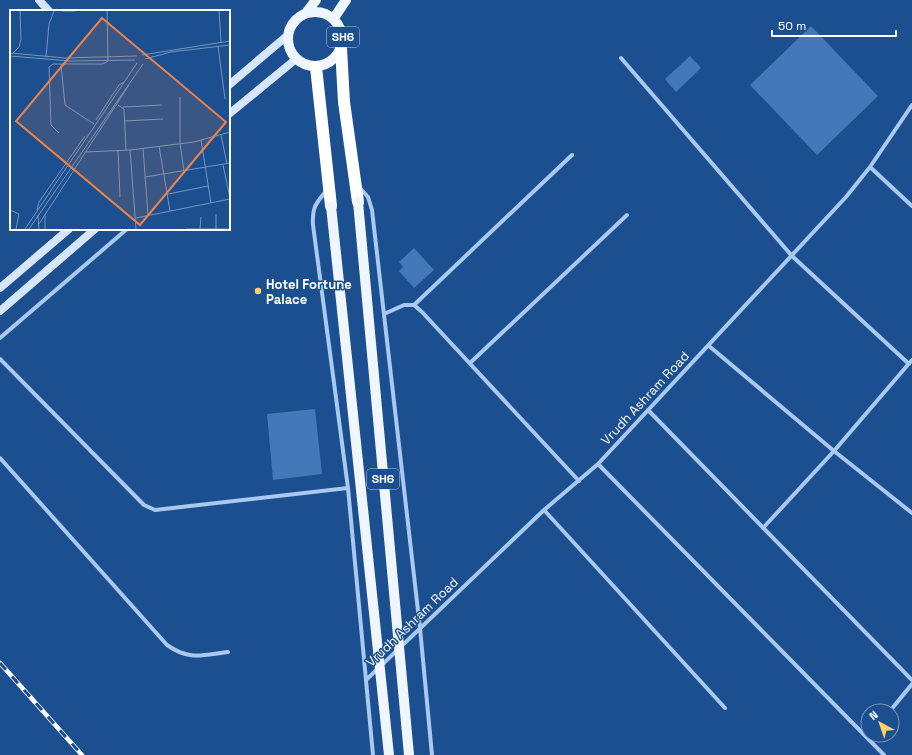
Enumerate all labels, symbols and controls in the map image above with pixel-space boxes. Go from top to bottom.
inset map [10,10,230,230]
scale bar [772,12,896,38]
text: 50 m [778,18,806,34]
road number: SH6 [327,27,359,47]
place label: Hotel Fortune Palace [266,276,352,308]
marker: Hotel Fortune Palace [253,286,263,296]
street label: Vrudh Ashram Road [597,348,693,448]
road number: SH6 [367,469,399,489]
street label: Vrudh Ashram Road [362,574,462,670]
north arrow [860,703,900,743]
text: N [866,708,881,723]

